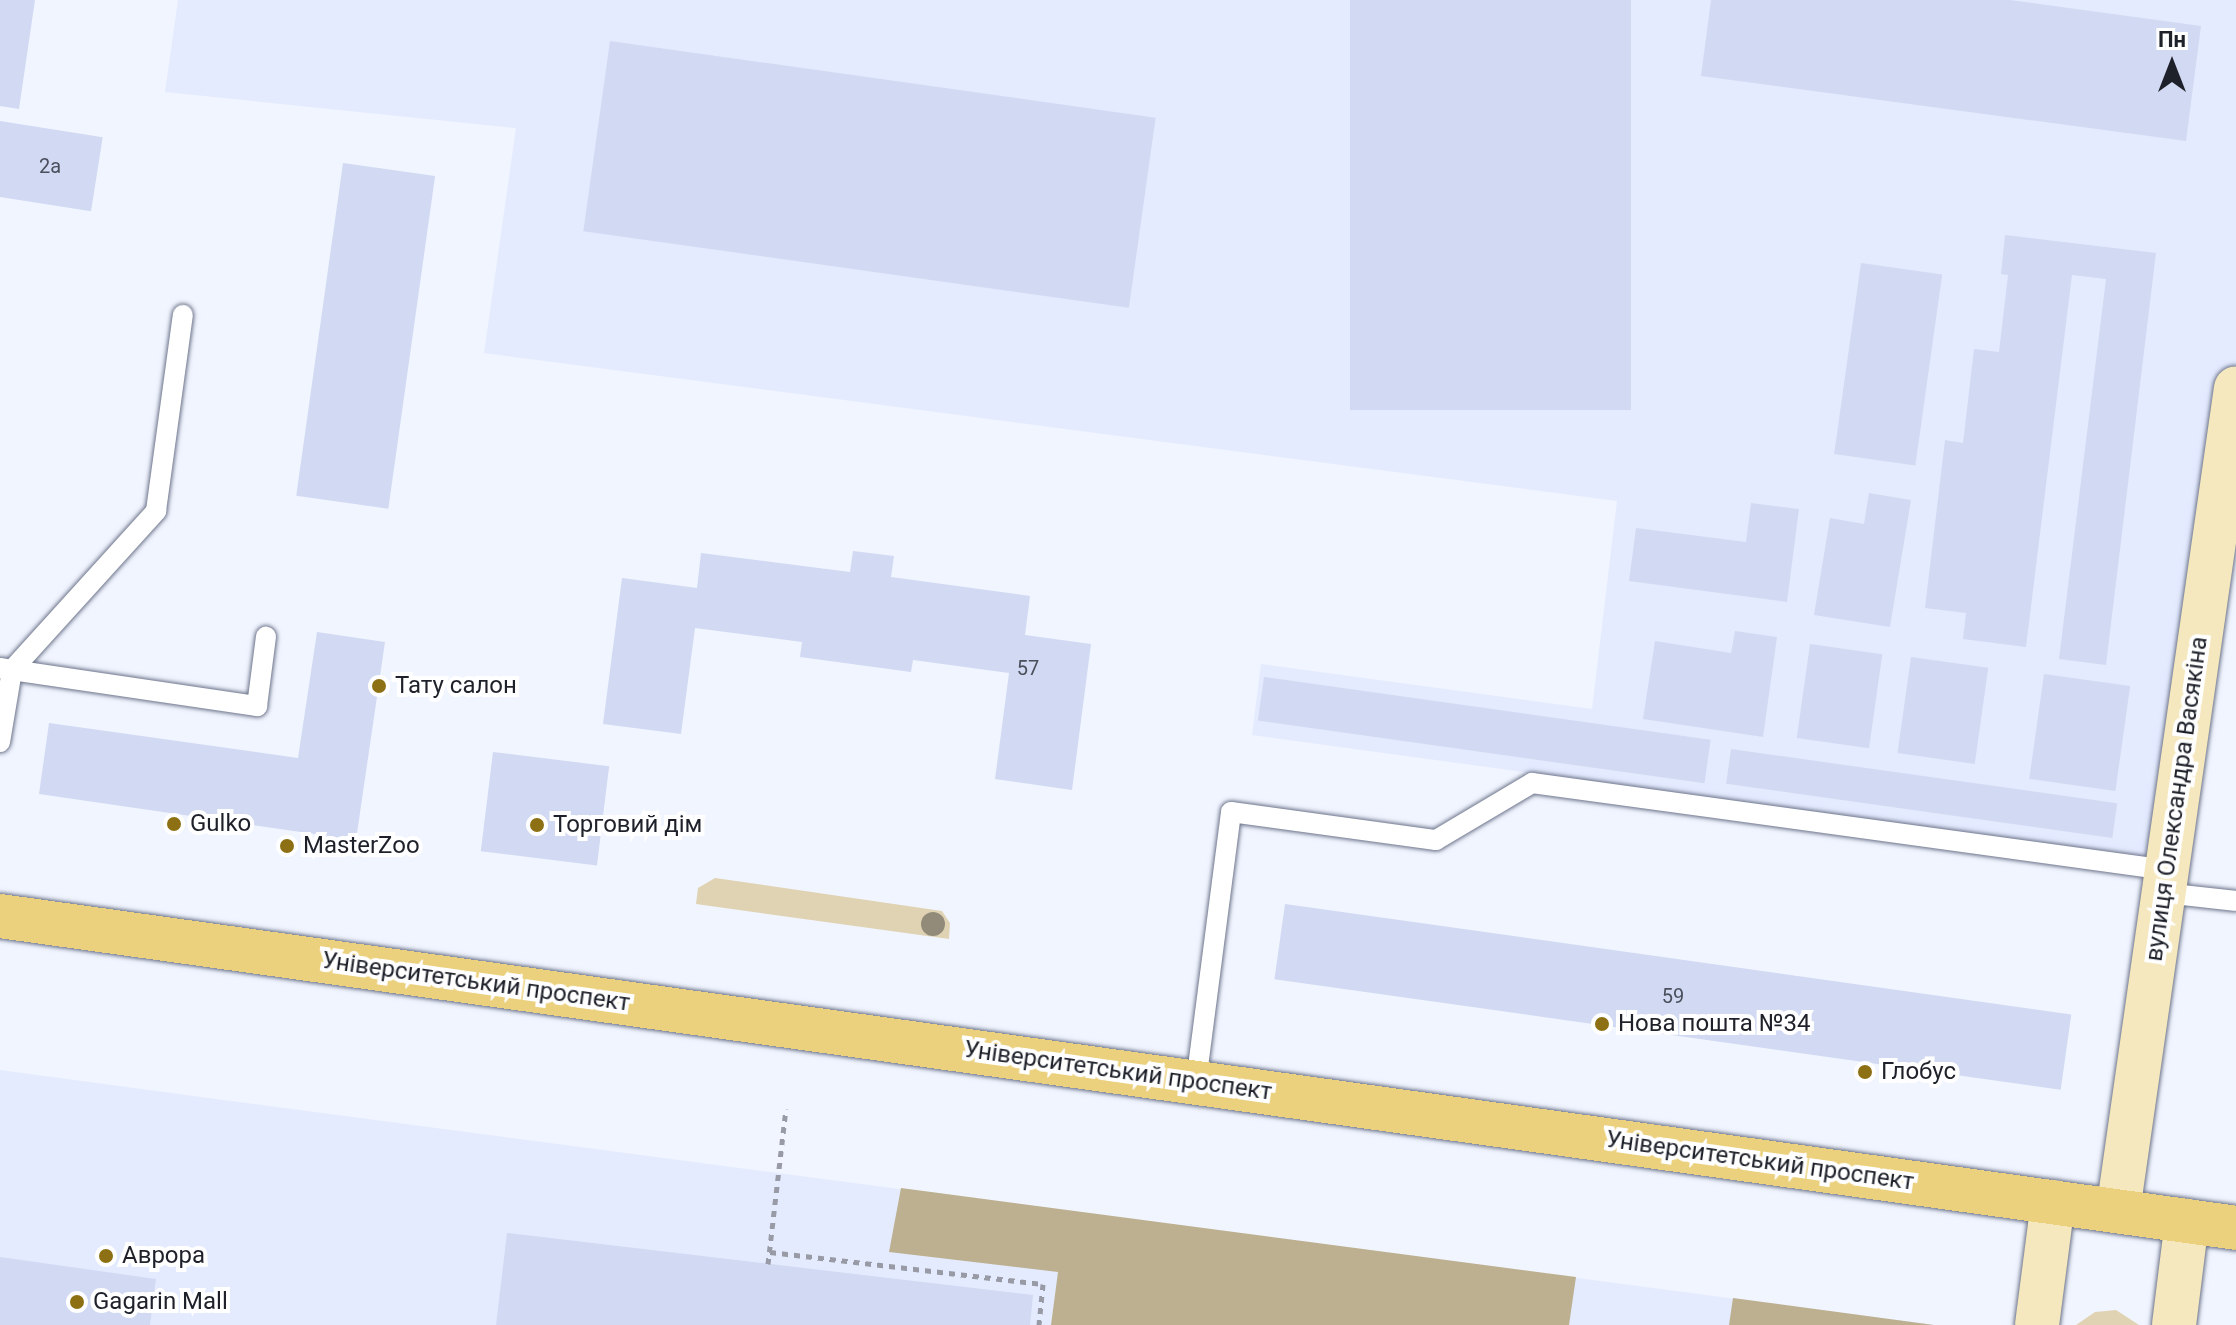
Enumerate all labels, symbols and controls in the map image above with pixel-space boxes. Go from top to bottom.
north arrow [2132,24,2212,104]
text: Пн [2158,27,2186,52]
house number: 2а [39,154,61,178]
street label: вулиця Олександра Васякіна [2140,635,2214,963]
house number: 57 [1017,656,1039,680]
place label: Тату салон [395,672,517,700]
marker: Тату салон [370,677,388,695]
place label: Gulko [190,810,251,838]
place label: Торговий дім [553,811,702,839]
marker: Gulko [165,815,183,833]
marker: Торговий дім [528,816,546,834]
place label: MasterZoo [303,832,420,860]
marker: MasterZoo [278,837,296,855]
street label: Університетський проспект [320,946,632,1018]
house number: 59 [1662,984,1684,1008]
place label: Нова пошта №34 [1618,1010,1811,1038]
marker: Нова пошта №34 [1593,1015,1611,1033]
street label: Університетський проспект [962,1035,1274,1107]
place label: Глобус [1881,1058,1956,1086]
marker: Глобус [1856,1063,1874,1081]
street label: Університетський проспект [1604,1125,1916,1197]
place label: Аврора [122,1242,205,1270]
marker: Аврора [97,1247,115,1265]
place label: Gagarin Mall [93,1288,228,1316]
marker: Gagarin Mall [68,1293,86,1311]

